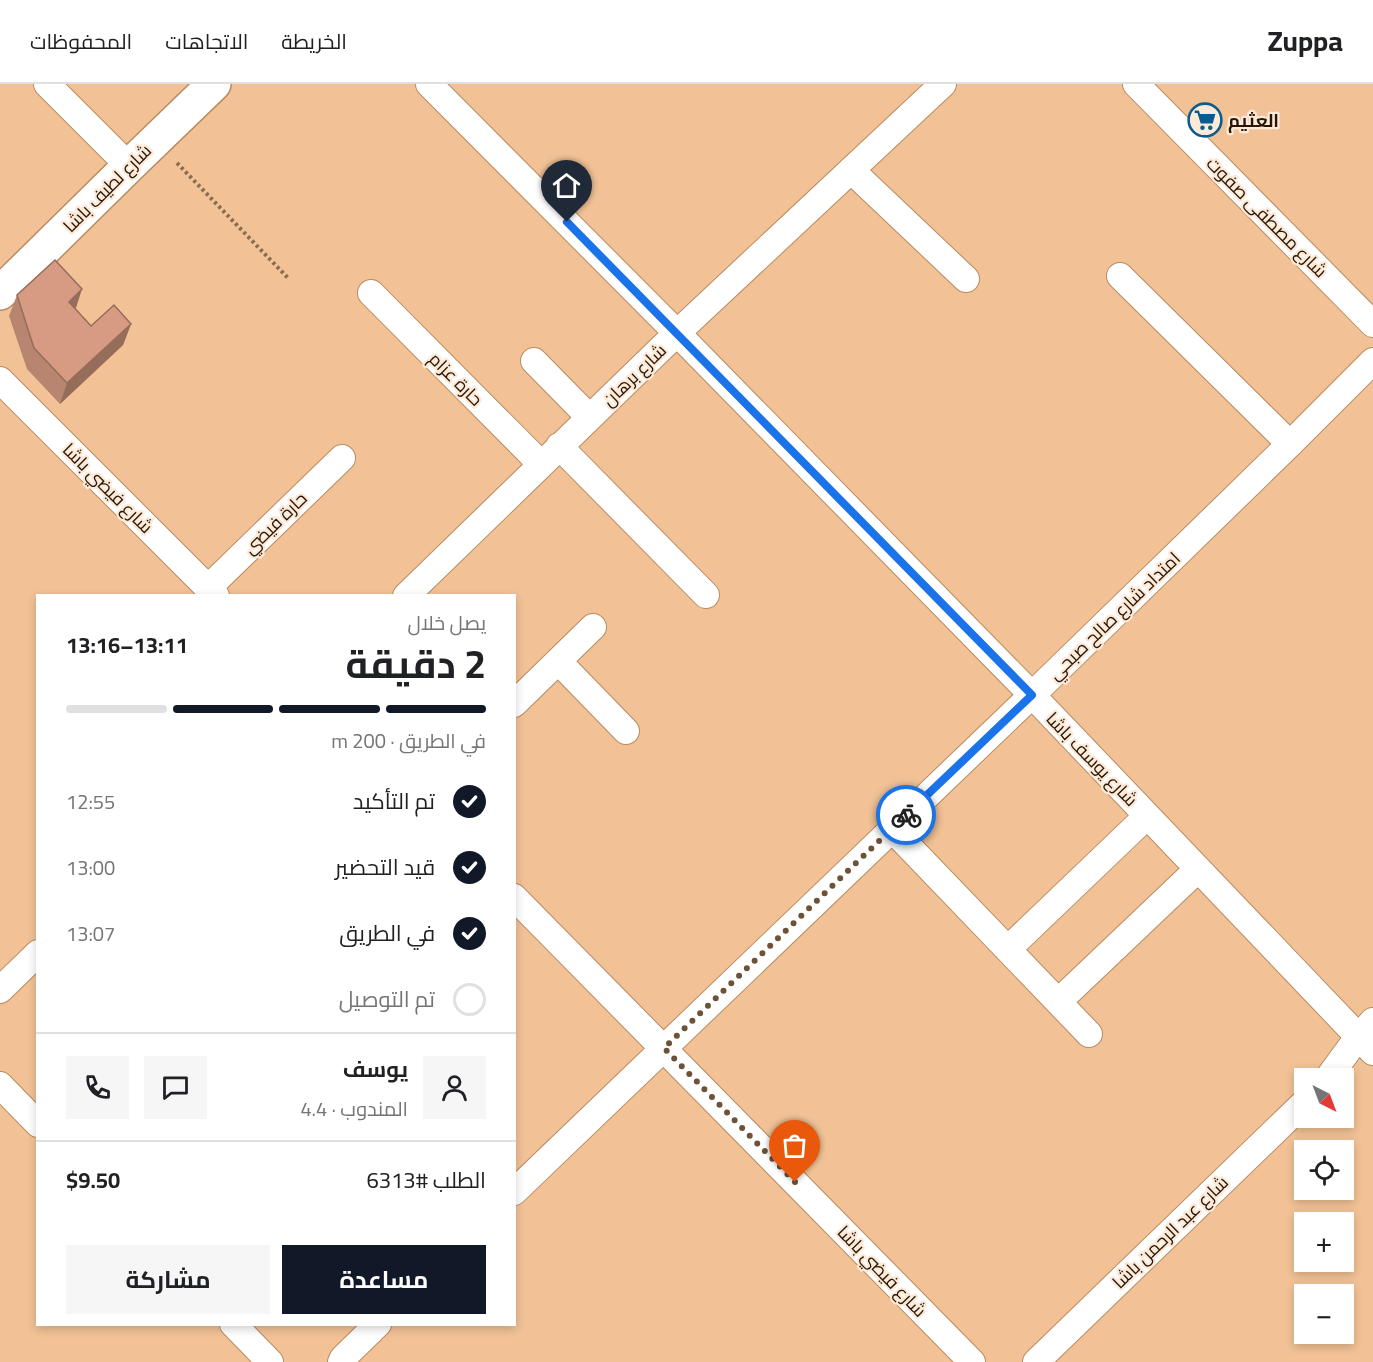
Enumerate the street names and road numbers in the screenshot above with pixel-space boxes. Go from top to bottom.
street label: شارع لطيف باشا [54,135,160,241]
street label: شارع مصطفى صفوت [1198,148,1336,286]
street label: شارع برهان [594,335,674,415]
street label: حارة عزام [421,344,491,414]
street label: شارع فيضي باشا [54,434,162,542]
street label: حارة فيضي [235,483,315,563]
street label: امتداد شارع صالح صبحي [1040,543,1188,689]
street label: شارع يوسف باشا [1038,704,1146,814]
street label: شارع عبد الرحمن باشا [1104,1167,1236,1297]
street label: شارع فيضي باشا [829,1217,935,1325]

